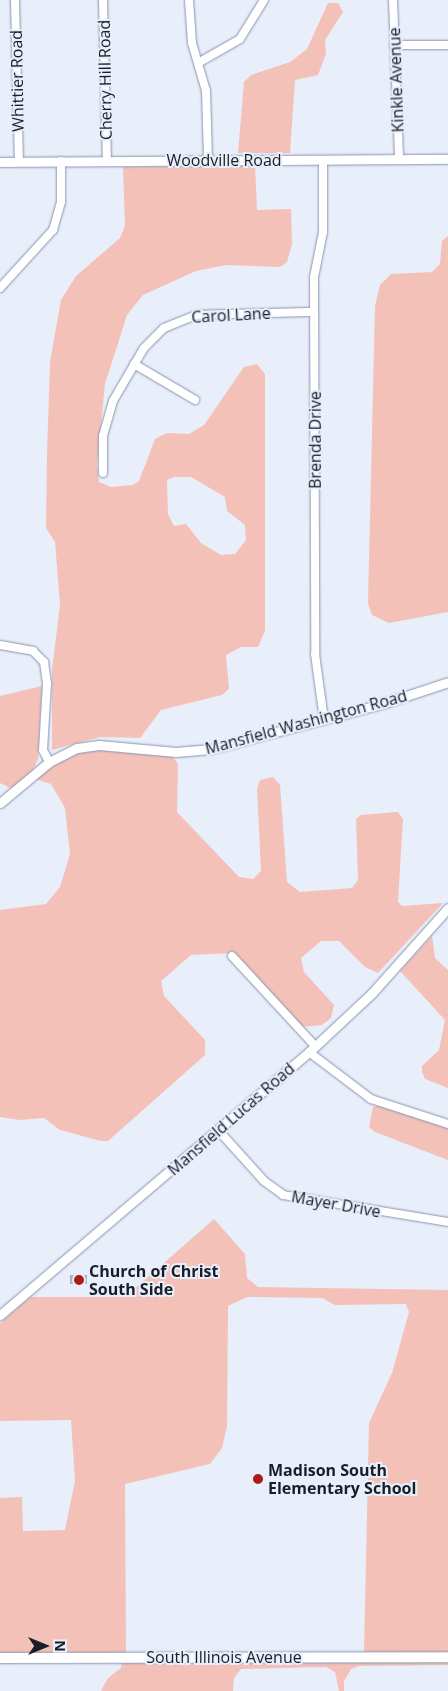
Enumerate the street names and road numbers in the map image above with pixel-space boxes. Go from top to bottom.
street label: Cherry Hill Road [94,20,116,140]
street label: Kinkle Avenue [385,27,407,133]
street label: Whittier Road [7,30,27,132]
street label: Woodville Road [166,150,282,170]
street label: Carol Lane [191,303,271,327]
street label: Brenda Drive [305,391,325,489]
street label: Mansfield Washington Road [203,686,409,758]
street label: Mansfield Lucas Road [164,1059,298,1179]
street label: Mayer Drive [290,1187,382,1221]
street label: South Illinois Avenue [146,1647,302,1667]

